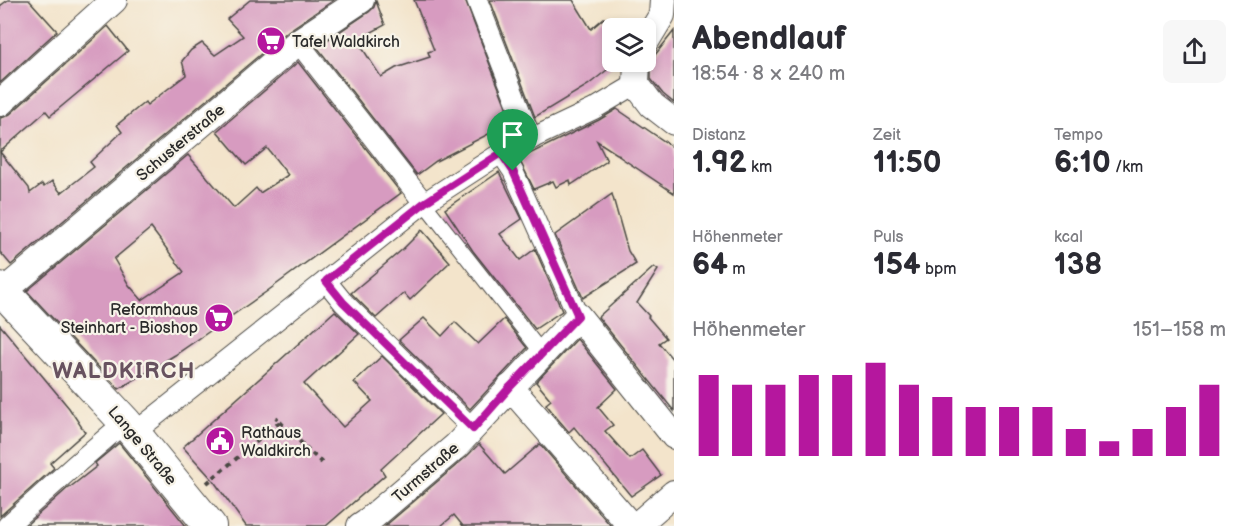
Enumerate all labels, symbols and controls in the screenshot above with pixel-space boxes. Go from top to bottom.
map controls [602,18,656,72]
button: layers [602,18,656,72]
text: Abendlauf [692,19,846,59]
button: share [1163,20,1226,83]
supermarket icon: Tafel Waldkirch [255,25,287,57]
place label: Tafel Waldkirch [292,33,400,52]
text: 18:54 · 8 × 240 m [692,62,845,86]
street label: Schusterstraße [133,100,229,186]
pin [487,109,538,171]
icon: arrive [496,118,529,151]
text: Distanz [692,126,746,145]
text: Zeit [873,126,901,145]
text: Tempo [1054,126,1103,145]
text: 1.92 [692,145,747,181]
text: 11:50 [873,145,941,181]
text: 6:10 [1054,145,1111,181]
text: km [747,158,772,177]
text: /km [1111,158,1143,177]
text: Höhenmeter [692,228,782,247]
text: Puls [873,228,903,247]
text: kcal [1054,228,1083,247]
text: 64 [692,247,728,283]
text: 154 [873,247,921,283]
text: 138 [1054,247,1102,283]
text: m [728,260,745,279]
text: bpm [921,260,956,279]
place label: Reformhaus Steinhart - Bioshop [61,301,198,338]
supermarket icon: Reformhaus Steinhart - Bioshop [203,302,235,334]
text: Höhenmeter [692,318,805,342]
text: 151–158 m [1133,318,1226,342]
district label: WALDKIRCH [52,358,196,385]
street label: Lange Straße [103,403,181,490]
place label: Rathaus Waldkirch [241,424,311,461]
public building icon: Rathaus Waldkirch [204,425,236,457]
street label: Turmstraße [389,439,464,507]

